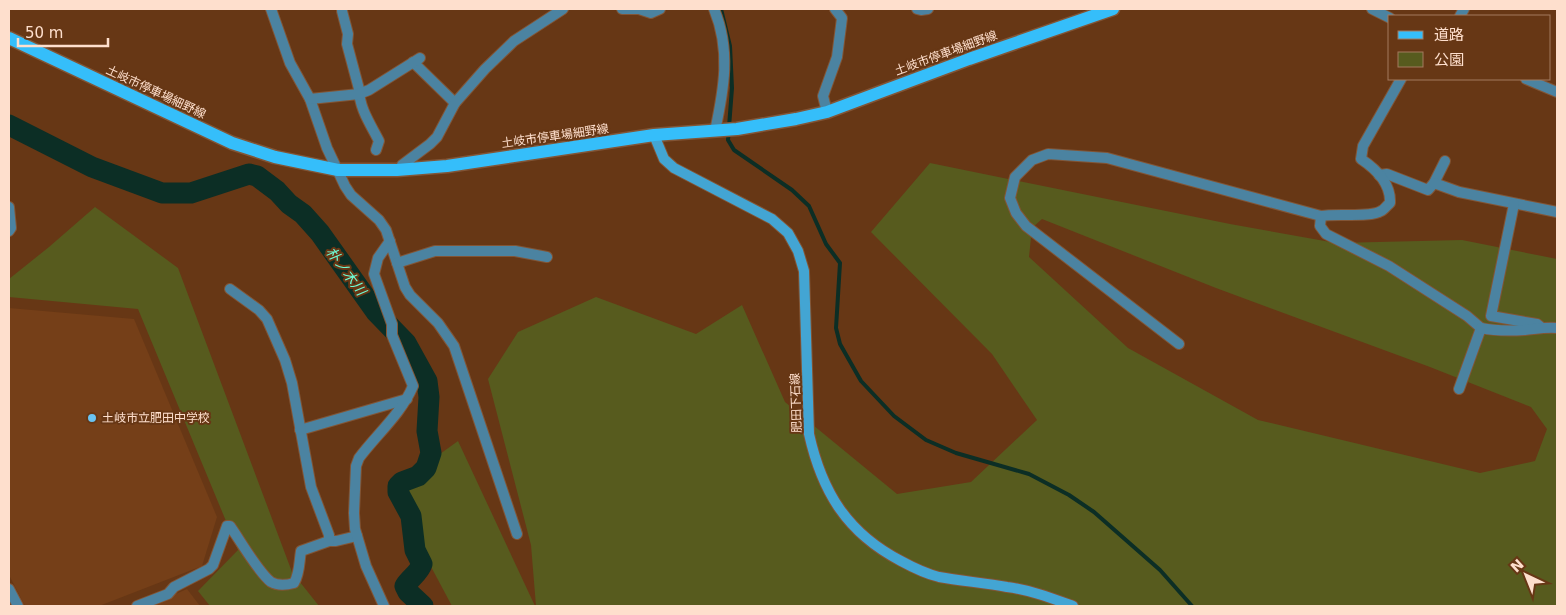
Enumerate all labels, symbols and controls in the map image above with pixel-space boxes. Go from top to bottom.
scale bar [18,15,108,47]
legend [1388,15,1551,80]
text: 50 m [25,24,63,42]
text: 道路 [1434,26,1464,44]
street label: 土岐市停車場細野線 [893,28,999,78]
text: 公園 [1434,51,1464,69]
street label: 土岐市停車場細野線 [104,63,208,121]
street label: 土岐市停車場細野線 [501,122,609,150]
water label: 朴ノ木川 [323,244,370,300]
street label: 肥田下石線 [788,373,804,433]
place label: 土岐市立肥田中学校 [102,411,210,425]
marker: 土岐市立肥田中学校 [86,412,98,424]
north arrow [1501,550,1551,600]
text: N [1507,556,1527,575]

